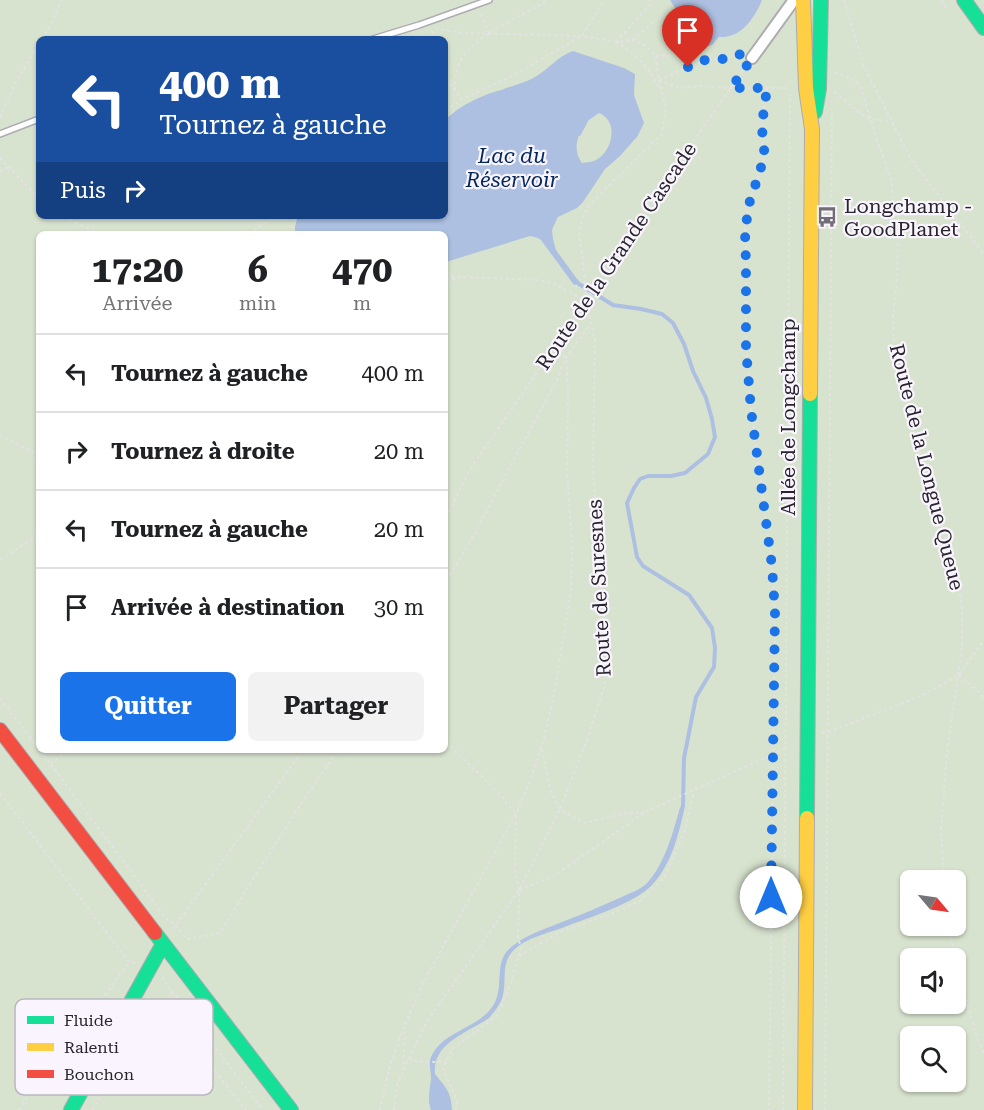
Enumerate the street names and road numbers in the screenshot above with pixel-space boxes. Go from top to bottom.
street label: Route de la Grande Cascade [531,138,701,374]
street label: Allée de Longchamp [776,318,800,516]
street label: Route de la Longue Queue [885,341,969,593]
street label: Route de Suresnes [582,499,616,677]

